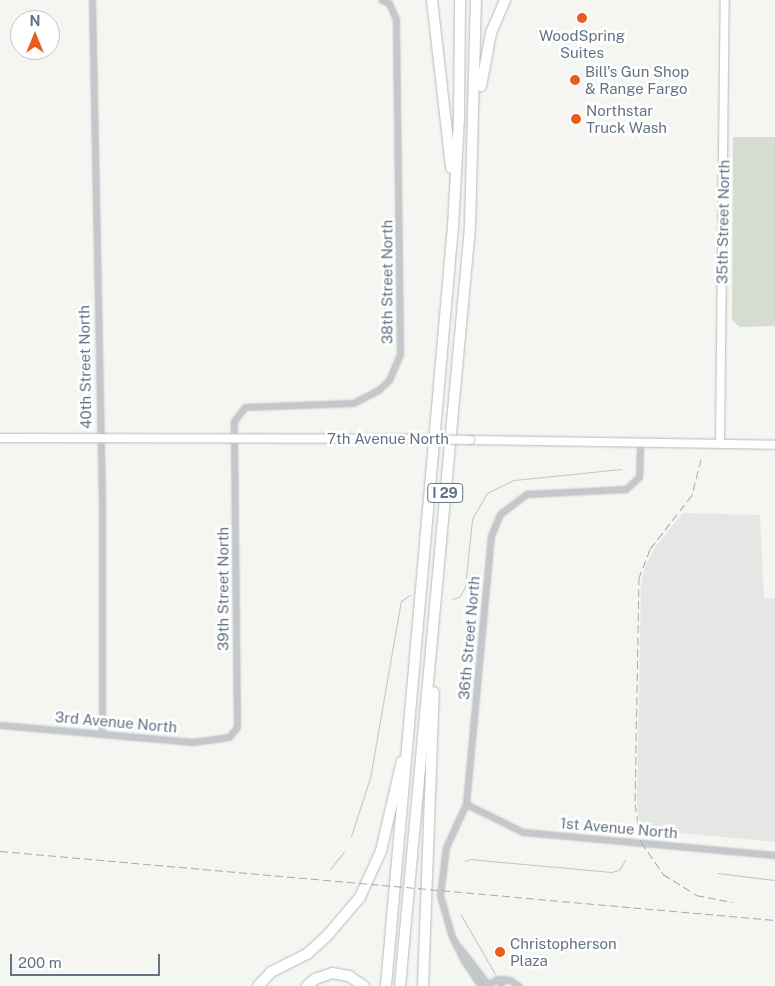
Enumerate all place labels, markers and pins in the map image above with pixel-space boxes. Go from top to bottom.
marker: WoodSpring Suites [576,12,588,24]
place label: WoodSpring Suites [539,26,625,61]
place label: Bill's Gun Shop & Range Fargo [585,62,689,97]
marker: Bill's Gun Shop & Range Fargo [569,74,581,86]
place label: Northstar Truck Wash [586,101,667,136]
marker: Northstar Truck Wash [570,113,582,125]
place label: Christopherson Plaza [510,934,617,969]
marker: Christopherson Plaza [494,946,506,958]

